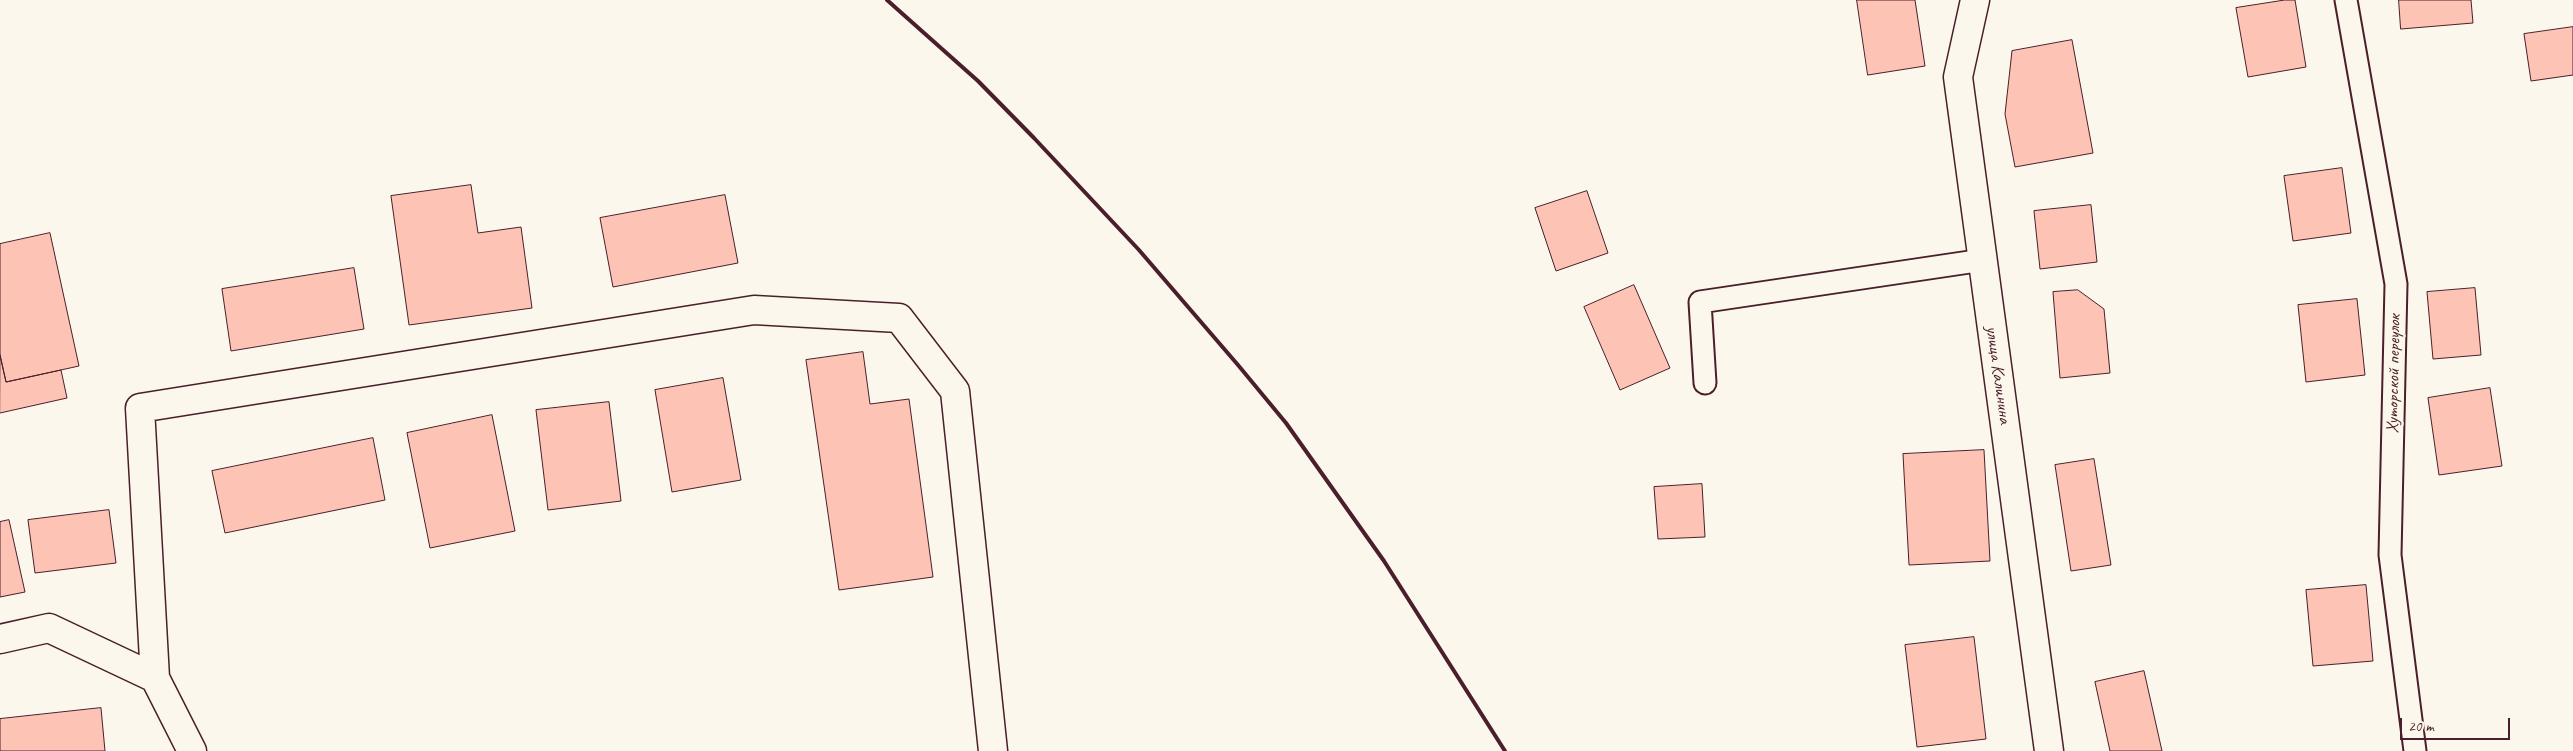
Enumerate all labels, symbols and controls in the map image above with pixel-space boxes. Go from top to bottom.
street label: Хуторской переулок [2382,314,2406,434]
street label: улица Калинина [1980,325,2016,425]
scale bar [2403,708,2513,740]
text: 20 m [2408,717,2434,736]

